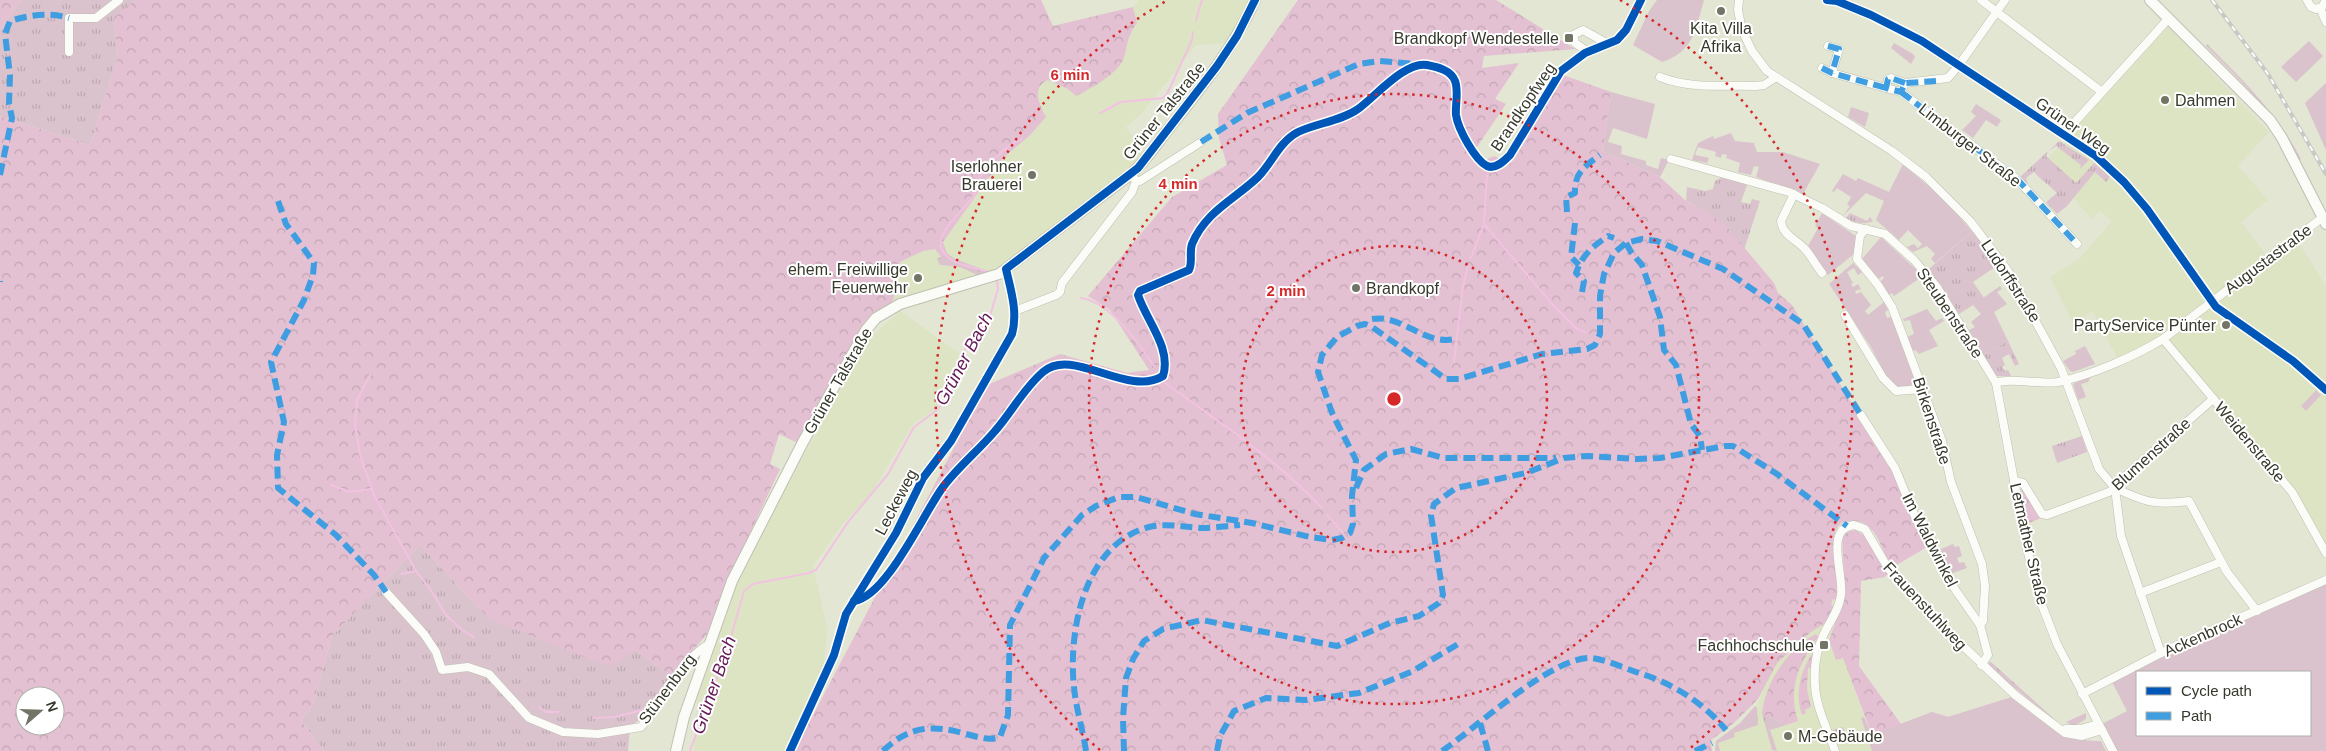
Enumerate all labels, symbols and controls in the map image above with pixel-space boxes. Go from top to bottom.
marker: Kita Villa Afrika [1715,5,1727,17]
place label: Kita Villa Afrika [1690,20,1752,55]
place label: Brandkopf Wendestelle [1394,30,1559,47]
marker: Brandkopf Wendestelle [1563,32,1575,44]
street label: Grüner Talstraße [1120,59,1208,163]
street label: Brandkopfweg [1487,60,1559,154]
text: 6 min [1050,66,1090,83]
place label: Dahmen [2175,92,2235,109]
street label: Grüner Weg [2033,94,2113,158]
marker: Dahmen [2159,94,2171,106]
street label: Limburger Straße [1916,100,2024,190]
place label: Iserlohner Brauerei [951,158,1023,193]
marker: Iserlohner Brauerei [1026,169,1038,181]
text: 4 min [1158,175,1198,192]
street label: Augustastraße [2221,221,2315,297]
street label: Ludorffstraße [1978,237,2044,325]
place label: ehem. Freiwillige Feuerwehr [788,261,909,296]
street label: Steubenstraße [1914,265,1986,361]
marker: ehem. Freiwillige Feuerwehr [912,272,924,284]
place label: Brandkopf [1366,280,1439,297]
text: 2 min [1266,282,1306,299]
marker: Brandkopf [1350,282,1362,294]
water label: Grüner Bach [931,309,997,409]
place label: PartyService Pünter [2074,317,2217,334]
marker: PartyService Pünter [2220,319,2232,331]
street label: Grüner Talstraße [801,325,875,437]
street label: Birkenstraße [1910,375,1954,467]
centre of rings [1385,390,1403,408]
street label: Weidenstraße [2212,398,2288,486]
street label: Blumenstraße [2108,414,2194,494]
street label: Leckeweg [872,466,920,538]
street label: Letmather Straße [2007,481,2051,607]
street label: Im Waldwinkel [1899,490,1961,590]
street label: Frauenstuhlweg [1880,559,1970,653]
street label: Ackenbrock [2161,610,2246,660]
water label: Grüner Bach [688,633,740,737]
place label: Fachhochschule [1697,637,1814,654]
marker: Fachhochschule [1818,639,1830,651]
street label: Stünenburg [635,651,699,727]
legend [2136,671,2311,736]
text: Cycle path [2181,682,2252,699]
north arrow [15,686,65,736]
text: N [43,699,61,714]
text: Path [2181,707,2212,724]
place label: M-Gebäude [1798,728,1883,745]
marker: M-Gebäude [1782,730,1794,742]

